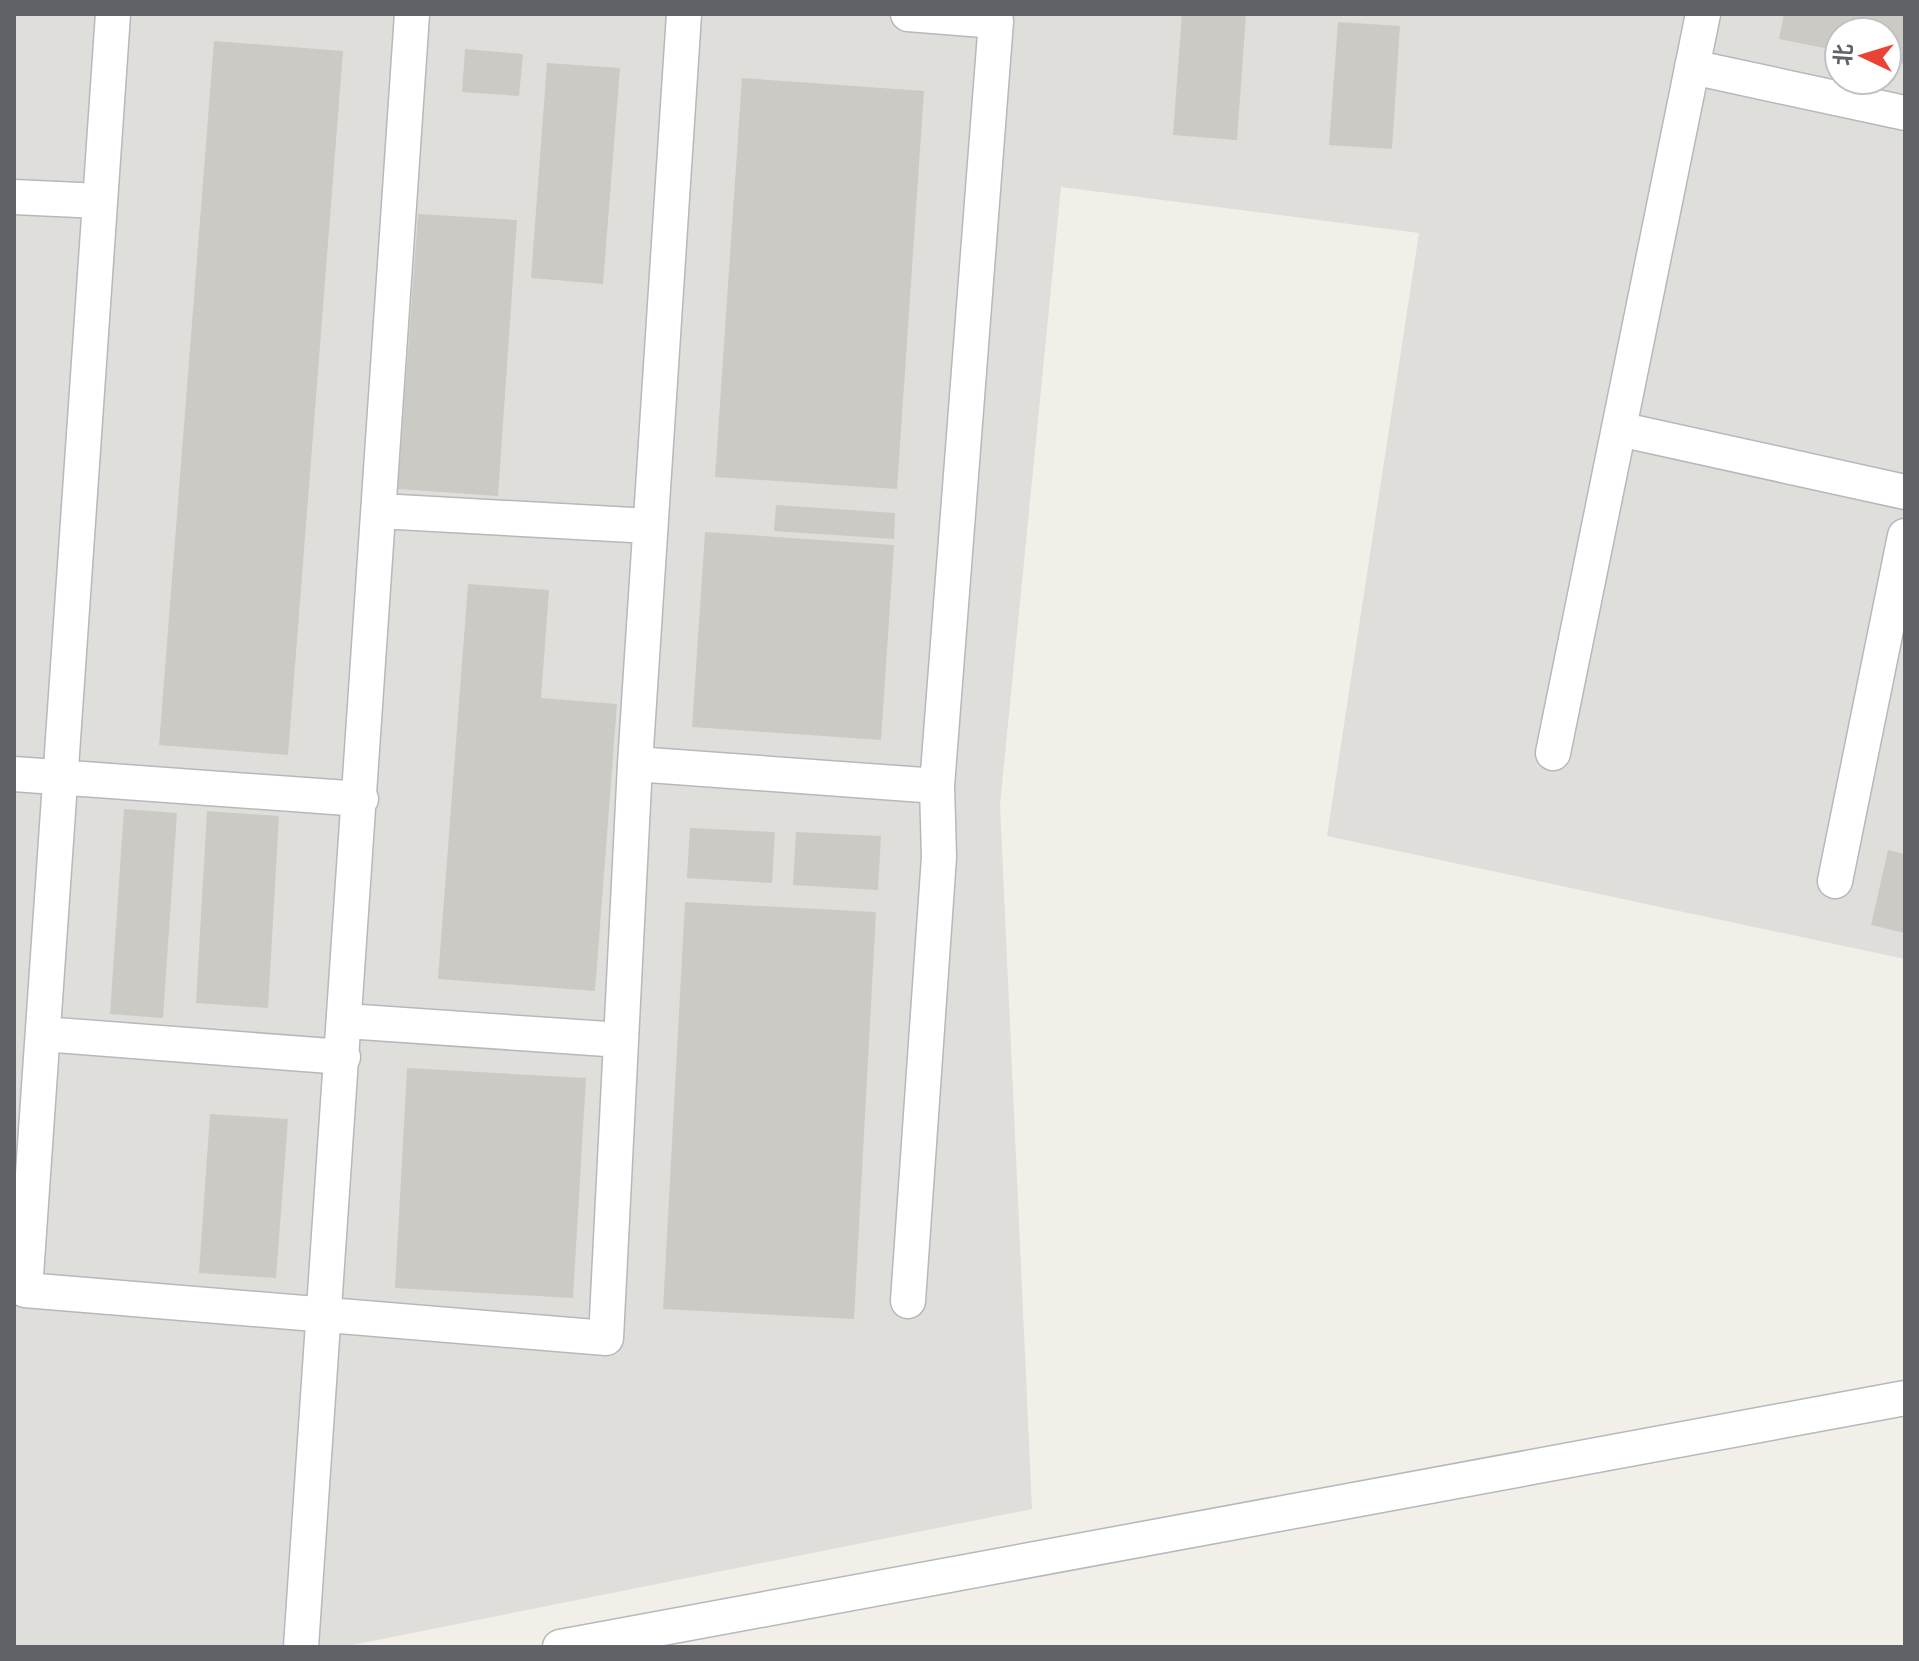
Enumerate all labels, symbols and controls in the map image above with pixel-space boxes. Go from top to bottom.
north arrow [1823,16,1903,96]
text: 北 [1828,43,1858,67]

